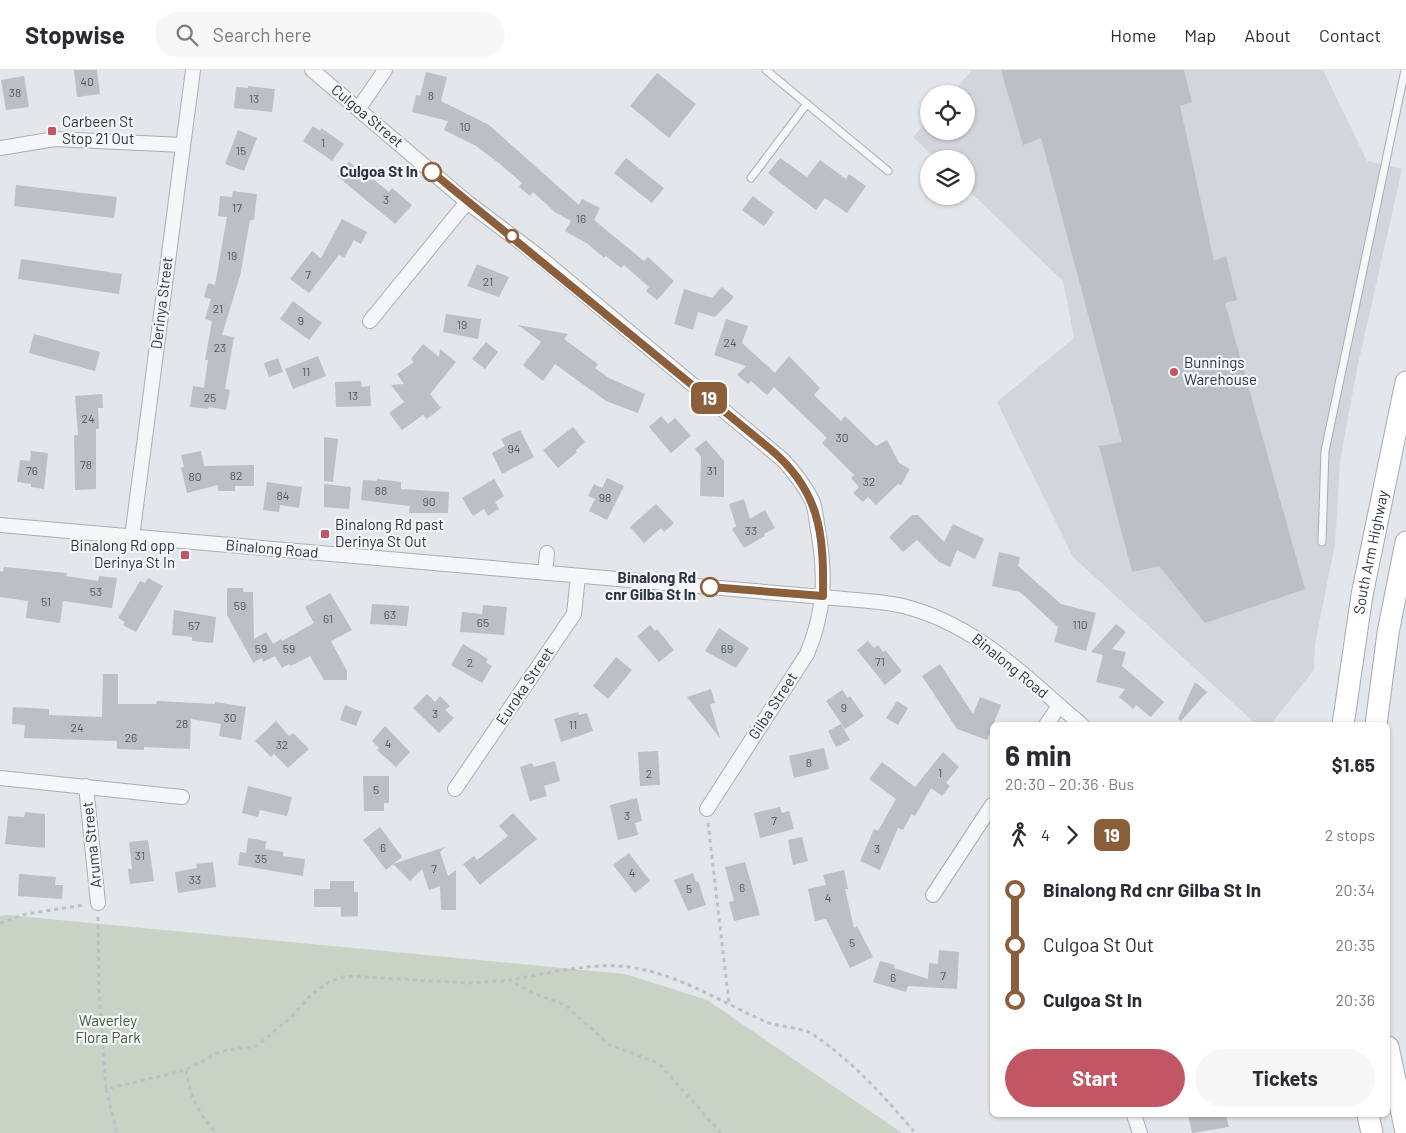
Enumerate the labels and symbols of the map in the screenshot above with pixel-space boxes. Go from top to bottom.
house number: 40 [80,74,94,88]
street label: Culgoa Street [328,80,407,151]
house number: 38 [9,85,21,99]
house number: 8 [428,88,434,102]
house number: 13 [249,91,259,105]
place label: Carbeen St Stop 21 Out [62,112,134,147]
house number: 10 [460,119,470,133]
marker: Carbeen St Stop 21 Out [46,125,58,137]
house number: 1 [321,135,325,149]
house number: 15 [236,143,246,157]
place label: Culgoa St In [340,162,418,180]
marker: Culgoa St In [422,162,442,182]
house number: 3 [383,192,389,206]
house number: 17 [232,200,242,214]
house number: 16 [576,211,586,225]
unlabelled marker [505,229,519,243]
house number: 19 [227,248,237,262]
street label: Derinya Street [146,256,176,350]
house number: 7 [305,267,311,281]
house number: 21 [483,274,493,288]
house number: 21 [213,301,223,315]
house number: 9 [298,313,304,327]
house number: 19 [457,317,467,331]
house number: 24 [723,335,737,349]
house number: 23 [214,340,226,354]
place label: Bunnings Warehouse [1184,353,1257,388]
house number: 11 [302,364,310,378]
marker: Bunnings Warehouse [1168,366,1180,378]
line badge: 19 [686,382,732,414]
house number: 13 [348,388,358,402]
house number: 25 [204,390,216,404]
house number: 24 [81,411,95,425]
house number: 30 [836,430,848,444]
house number: 94 [508,441,520,455]
house number: 78 [80,457,92,471]
house number: 76 [26,463,38,477]
house number: 31 [707,463,717,477]
house number: 82 [230,468,242,482]
house number: 80 [188,469,202,483]
house number: 32 [863,474,875,488]
house number: 88 [375,483,387,497]
house number: 84 [277,488,289,502]
street label: South Arm Highway [1349,488,1391,616]
house number: 98 [599,490,611,504]
house number: 90 [422,494,436,508]
place label: Binalong Rd past Derinya St Out [335,515,444,550]
house number: 33 [745,523,757,537]
marker: Binalong Rd past Derinya St Out [319,528,331,540]
street label: Binalong Road [225,535,319,561]
place label: Binalong Rd opp Derinya St In [70,536,175,571]
marker: Binalong Rd opp Derinya St In [179,549,191,561]
place label: Binalong Rd cnr Gilba St In [605,568,696,603]
marker: Binalong Rd cnr Gilba St In [700,577,720,597]
house number: 53 [90,584,102,598]
house number: 51 [41,594,51,608]
house number: 59 [234,598,246,612]
house number: 63 [384,607,396,621]
house number: 61 [323,611,333,625]
house number: 65 [477,615,489,629]
house number: 110 [1072,617,1088,631]
house number: 57 [188,618,200,632]
street label: Binalong Road [969,629,1052,701]
house number: 59 [255,641,267,655]
house number: 59 [283,641,295,655]
house number: 69 [721,641,733,655]
street label: Euroka Street [492,643,557,728]
house number: 71 [875,654,885,668]
house number: 2 [467,655,473,669]
street label: Gilba Street [744,669,800,742]
house number: 9 [841,700,847,714]
house number: 3 [432,706,438,720]
house number: 30 [224,710,236,724]
house number: 28 [176,716,188,730]
house number: 11 [569,717,577,731]
house number: 24 [70,720,84,734]
house number: 26 [125,730,137,744]
house number: 4 [385,736,391,750]
house number: 32 [276,737,288,751]
house number: 8 [806,755,812,769]
house number: 1 [938,765,942,779]
house number: 2 [646,766,652,780]
house number: 5 [373,782,379,796]
street label: Aruma Street [78,801,104,889]
house number: 3 [624,808,630,822]
house number: 7 [771,813,777,827]
house number: 6 [380,840,386,854]
house number: 3 [874,841,880,855]
house number: 31 [135,848,145,862]
house number: 35 [255,851,267,865]
house number: 7 [431,861,437,875]
house number: 4 [629,865,635,879]
house number: 33 [189,872,201,886]
house number: 6 [739,880,745,894]
house number: 5 [686,881,692,895]
house number: 4 [825,890,831,904]
house number: 5 [849,935,855,949]
house number: 7 [940,968,946,982]
house number: 6 [890,970,896,984]
park label: Waverley Flora Park [75,1011,141,1046]

